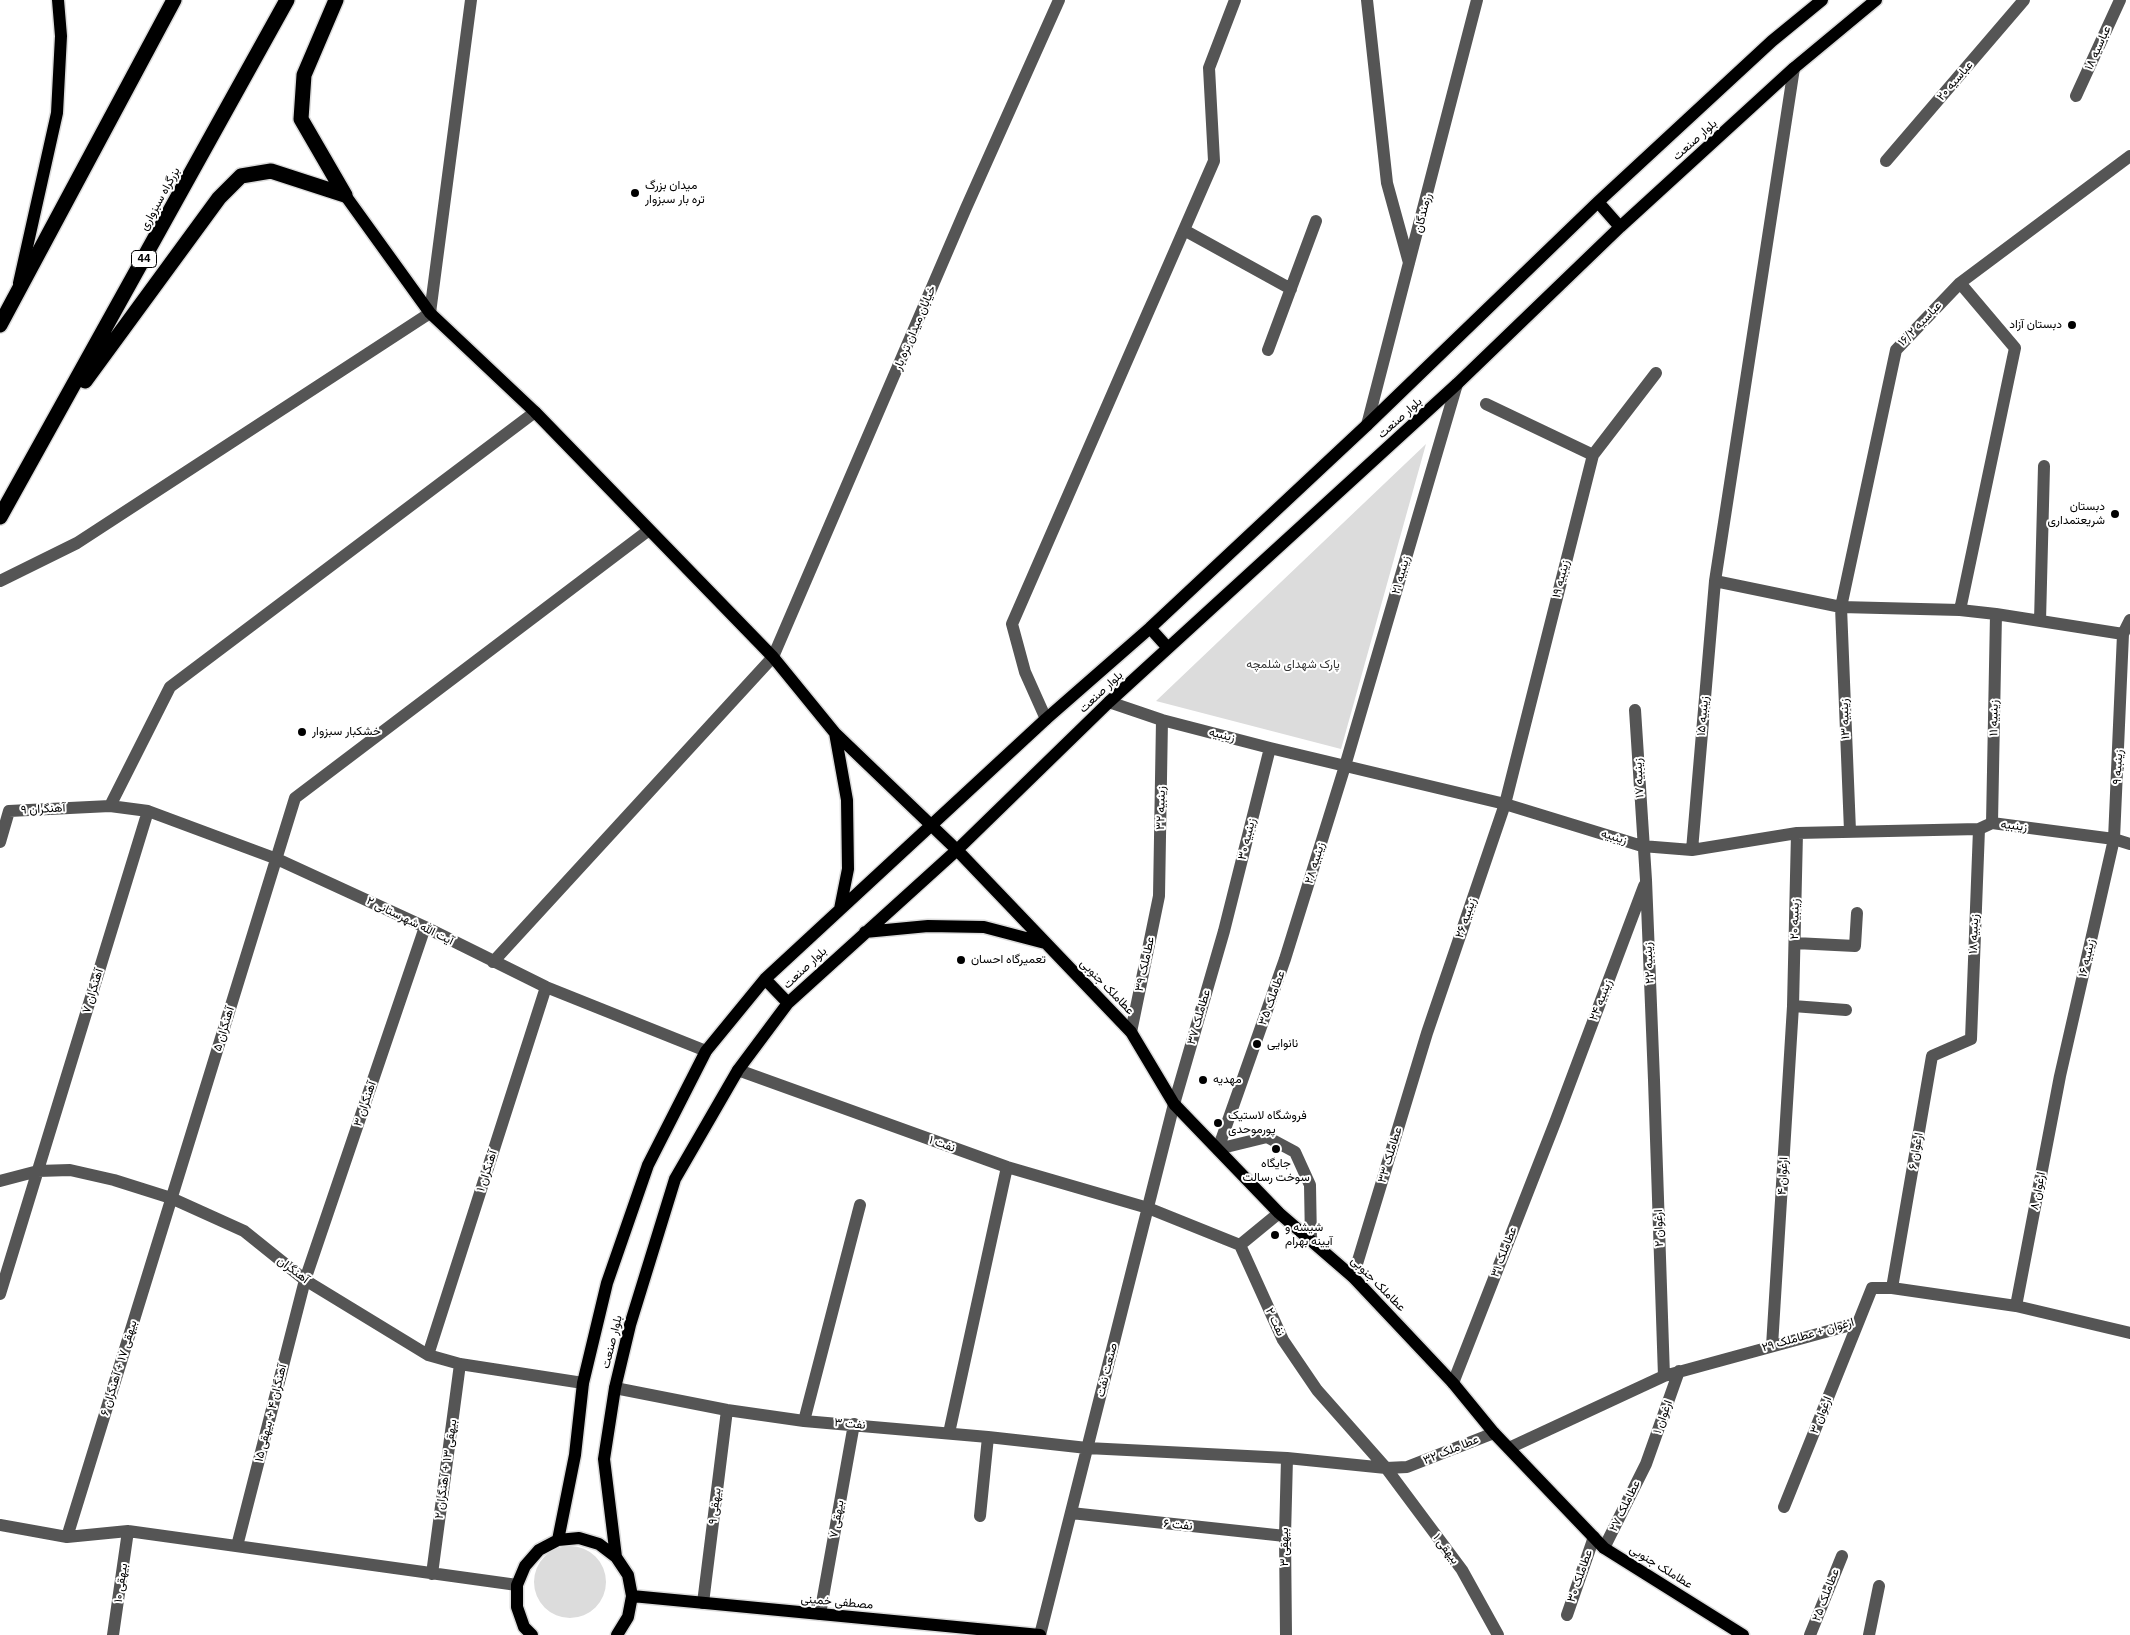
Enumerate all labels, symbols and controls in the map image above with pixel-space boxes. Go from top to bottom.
street label: عباسیه ۱۸ [2082,24,2114,72]
street label: عباسیه ۲۰ [1934,58,1976,104]
street label: بلوار صنعت [1670,116,1720,164]
street label: بزرگراه سبزواری [137,165,183,233]
place label: میدان بزرگ تره بار سبزوار [645,179,705,207]
marker: میدان بزرگ تره بار سبزوار [629,187,641,199]
street label: رزمندگان [1411,192,1435,234]
road number: 44 [132,250,156,268]
street label: خیابان میدان تره بار [891,283,939,373]
street label: عباسیه ۱۶/۲ [1895,299,1945,349]
place label: دبستان آزاد [2009,318,2062,332]
marker: دبستان آزاد [2066,319,2078,331]
street label: بلوار صنعت [1375,394,1425,442]
place label: دبستان شریعتمداری [2047,500,2105,528]
marker: دبستان شریعتمداری [2109,508,2121,520]
street label: زینبیه ۲۱ [1389,554,1413,596]
street label: زینبیه ۱۹ [1549,558,1573,600]
park label: پارک شهدای شلمچه [1246,658,1340,672]
street label: بلوار صنعت [1076,668,1126,716]
street label: زینبیه ۱۵ [1694,695,1712,737]
street label: زینبیه ۱۳ [1837,698,1853,740]
street label: زینبیه ۱۱ [1986,700,2002,736]
place label: خشکبار سبزوار [312,725,381,739]
street label: زینبیه [1207,725,1237,745]
marker: خشکبار سبزوار [296,726,308,738]
street label: زینبیه ۹ [2110,749,2126,785]
street label: زینبیه ۱۷ [1631,758,1647,798]
street label: زینبیه ۳۲ [1153,786,1169,830]
street label: آهنگران ۹ [20,801,66,817]
street label: زینبیه ۳۰ [1235,817,1259,861]
street label: زینبیه [2000,817,2028,835]
street label: زینبیه [1599,826,1629,848]
street label: زینبیه ۲۸ [1302,840,1328,886]
street label: آیت الله شهرستانی ۲ [364,894,456,948]
street label: زینبیه ۲۶ [1452,896,1480,940]
street label: زینبیه ۲۰ [1787,898,1803,940]
street label: زینبیه ۱۸ [1966,914,1982,954]
street label: عطاملک ۳۹ [1132,935,1158,993]
street label: زینبیه ۱۶ [2076,937,2098,979]
street label: زینبیه ۲۲ [1641,942,1657,984]
street label: بلوار صنعت [780,944,830,992]
place label: تعمیرگاه احسان [971,953,1046,967]
marker: تعمیرگاه احسان [955,954,967,966]
street label: عطاملک جنوبی [1077,956,1137,1018]
street label: آهنگران ۷ [79,967,107,1015]
street label: عطاملک ۳۵ [1256,969,1288,1027]
street label: زینبیه ۲۴ [1587,978,1615,1022]
street label: عطاملک ۳۷ [1184,988,1214,1046]
street label: آهنگران ۵ [210,1005,238,1053]
place label: نانوایی [1267,1037,1298,1051]
marker: نانوایی [1251,1038,1263,1050]
place label: مهدیه [1213,1073,1242,1087]
marker: مهدیه [1197,1074,1209,1086]
street label: آهنگران ۳ [351,1080,379,1128]
place label: فروشگاه لاستیک پورموحدی [1228,1109,1307,1137]
marker: فروشگاه لاستیک پورموحدی [1212,1117,1224,1129]
street label: عطاملک ۳۳ [1375,1125,1405,1185]
street label: ارغوان ۶ [1906,1131,1926,1171]
street label: نفت ۱ [927,1133,957,1155]
marker: جایگاه سوخت رسالت [1270,1143,1282,1155]
street label: آهنگران ۱ [474,1149,500,1193]
place label: جایگاه سوخت رسالت [1242,1157,1310,1185]
street label: ارغوان ۴ [1775,1157,1791,1195]
street label: ارغوان ۸ [2027,1171,2049,1211]
street label: ارغوان ۲ [1651,1209,1667,1247]
place label: شیشه و آیینه بهرام [1285,1221,1333,1249]
street label: عطاملک ۳۱ [1488,1225,1520,1279]
marker: شیشه و آیینه بهرام [1269,1229,1281,1241]
street label: آهنگران [274,1253,312,1287]
street label: عطاملک جنوبی [1348,1254,1408,1314]
street label: نفت ۲ [1262,1306,1288,1338]
street label: بلوار صنعت [598,1314,626,1370]
street label: ارغوان + عطاملک ۲۹ [1760,1315,1856,1355]
street label: بیهقی ۱۷ + آهنگران ۶ [98,1318,140,1418]
street label: صنعت نفت [1093,1341,1121,1399]
street label: آهنگران ۴ + بیهقی ۱۵ [252,1363,290,1463]
street label: ارغوان ۳ [1807,1394,1835,1436]
street label: ارغوان ۱ [1650,1398,1676,1436]
street label: نفت ۳ [834,1415,866,1433]
street label: بیهقی ۱۳ + آهنگران ۲ [432,1418,460,1520]
street label: عطا ملک ۳۲ [1421,1432,1481,1468]
street label: عطاملک ۲۷ [1606,1478,1644,1534]
street label: بیهقی ۹ [706,1487,724,1525]
street label: بیهقی ۷ [827,1499,847,1539]
street label: نفت ۶ [1163,1516,1193,1534]
street label: بیهقی ۳ [1278,1527,1292,1567]
street label: بیهقی ۱ [1430,1531,1462,1567]
street label: عطاملک جنوبی [1627,1542,1695,1592]
street label: عطاملک ۳۰ [1564,1548,1596,1604]
street label: بیهقی ۱۰ [111,1562,131,1604]
street label: عطاملک ۲۵ [1809,1567,1843,1623]
street label: مصطفی خمینی [800,1592,874,1612]

